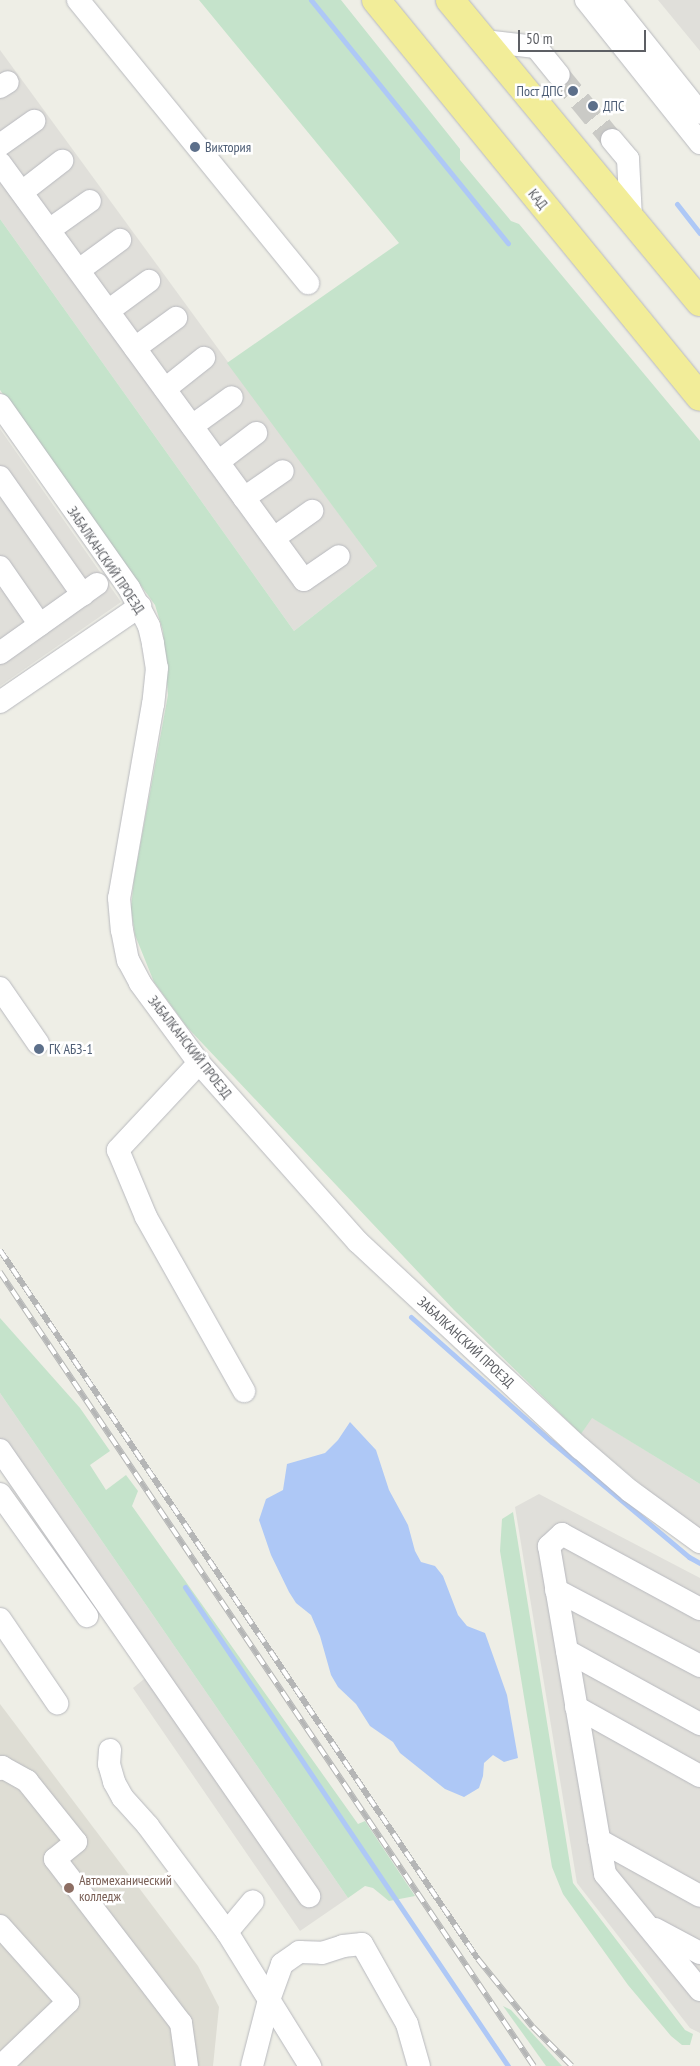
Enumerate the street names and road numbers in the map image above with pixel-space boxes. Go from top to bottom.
street label: КАД [525,186,551,212]
street label: ЗАБАЛКАНСКИЙ ПРОЕЗД [64,503,148,617]
street label: ЗАБАЛКАНСКИЙ ПРОЕЗД [145,992,235,1102]
street label: ЗАБАЛКАНСКИЙ ПРОЕЗД [414,1293,518,1391]

